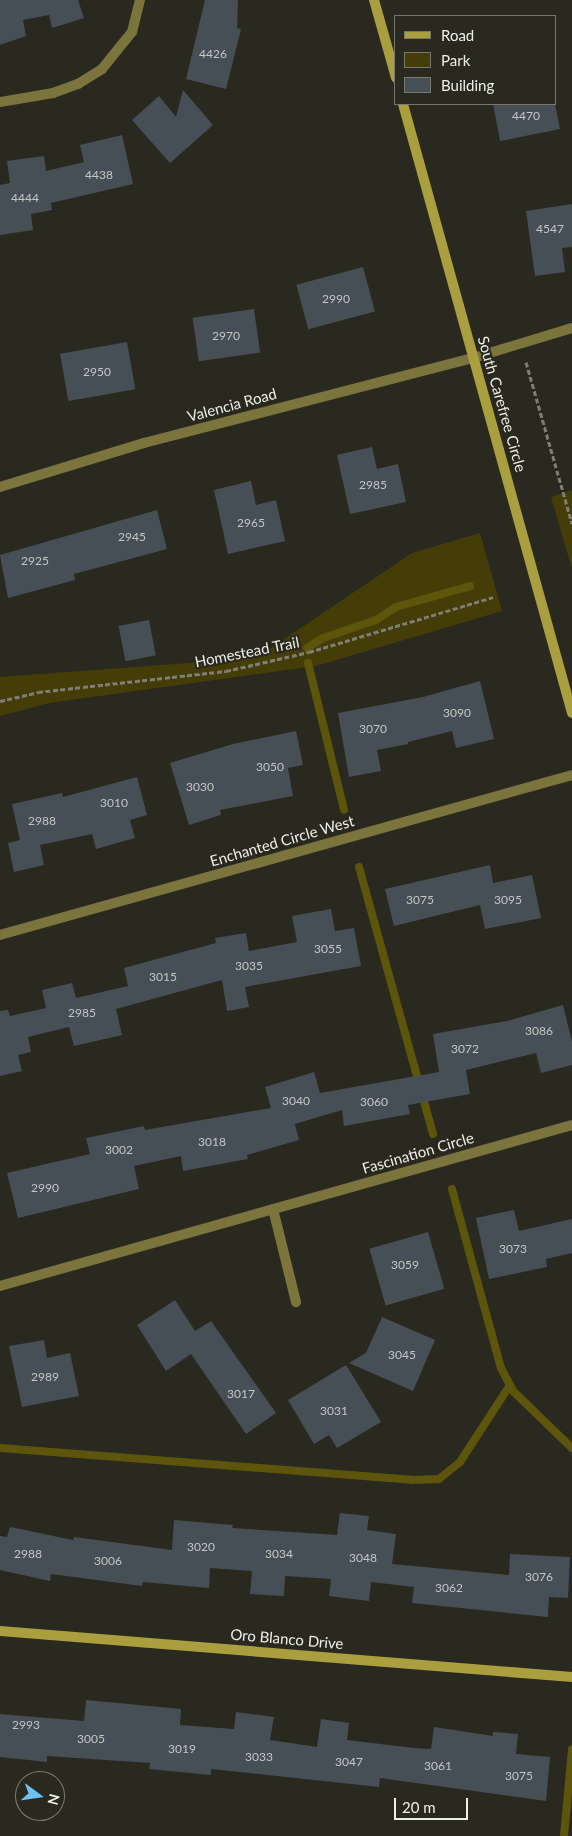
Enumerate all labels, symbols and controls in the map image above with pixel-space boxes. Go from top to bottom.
legend [394,15,557,105]
text: Road [441,26,474,44]
house number: 4426 [199,47,227,61]
text: Park [441,51,470,69]
text: Building [441,76,494,94]
house number: 4470 [512,109,540,123]
house number: 4438 [85,168,113,182]
house number: 4444 [11,191,39,205]
house number: 4547 [536,222,564,236]
house number: 2990 [322,292,350,306]
house number: 2970 [212,329,240,343]
street label: South Carefree Circle [474,334,530,474]
house number: 2950 [83,365,111,379]
street label: Valencia Road [185,384,279,426]
house number: 2985 [359,478,387,492]
house number: 2965 [237,516,265,530]
house number: 2945 [118,530,146,544]
house number: 2925 [21,554,49,568]
street label: Homestead Trail [193,633,301,671]
house number: 3090 [443,706,471,720]
house number: 3070 [359,722,387,736]
house number: 3050 [256,760,284,774]
house number: 3030 [186,780,214,794]
house number: 3010 [100,796,128,810]
street label: Enchanted Circle West [208,812,356,870]
house number: 2988 [28,814,56,828]
house number: 3075 [406,893,434,907]
house number: 3095 [494,893,522,907]
house number: 3055 [314,942,342,956]
house number: 3035 [235,959,263,973]
house number: 3015 [149,970,177,984]
house number: 2985 [68,1006,96,1020]
house number: 3086 [525,1024,553,1038]
house number: 3072 [451,1042,479,1056]
house number: 3040 [282,1094,310,1108]
house number: 3060 [360,1095,388,1109]
street label: Fascination Circle [360,1128,476,1178]
house number: 3018 [198,1135,226,1149]
house number: 3002 [105,1143,133,1157]
house number: 2990 [31,1181,59,1195]
house number: 3073 [499,1242,527,1256]
house number: 3059 [391,1258,419,1272]
house number: 3045 [388,1348,416,1362]
house number: 2989 [31,1370,59,1384]
house number: 3017 [227,1387,255,1401]
house number: 3031 [320,1404,348,1418]
house number: 3020 [187,1540,215,1554]
house number: 2988 [14,1547,42,1561]
house number: 3034 [265,1547,293,1561]
house number: 3048 [349,1551,377,1565]
house number: 3006 [94,1554,122,1568]
house number: 3076 [525,1570,553,1584]
house number: 3062 [435,1581,463,1595]
street label: Oro Blanco Drive [230,1625,344,1653]
house number: 2993 [12,1718,40,1732]
house number: 3005 [77,1732,105,1746]
house number: 3019 [168,1742,196,1756]
house number: 3033 [245,1750,273,1764]
house number: 3047 [335,1755,363,1769]
house number: 3061 [424,1759,452,1773]
house number: 3075 [505,1769,533,1783]
north arrow [15,1771,65,1821]
scale bar [397,1788,471,1820]
text: N [45,1792,64,1807]
text: 20 m [402,1798,436,1816]

